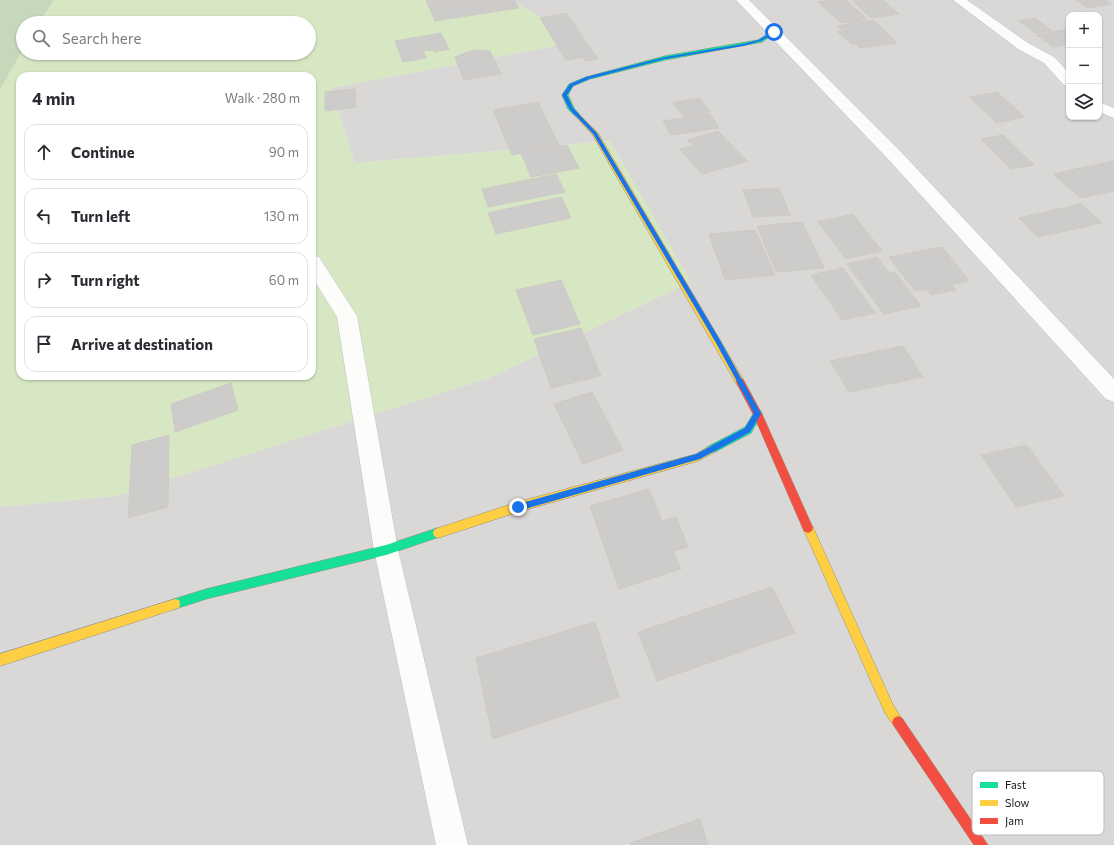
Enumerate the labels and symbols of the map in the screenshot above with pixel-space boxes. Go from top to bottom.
route start [765,23,783,41]
route end [509,498,527,516]
legend [972,771,1104,835]
text: Fast [1005,778,1027,791]
text: Slow [1005,796,1030,809]
text: Jam [1005,814,1024,828]

